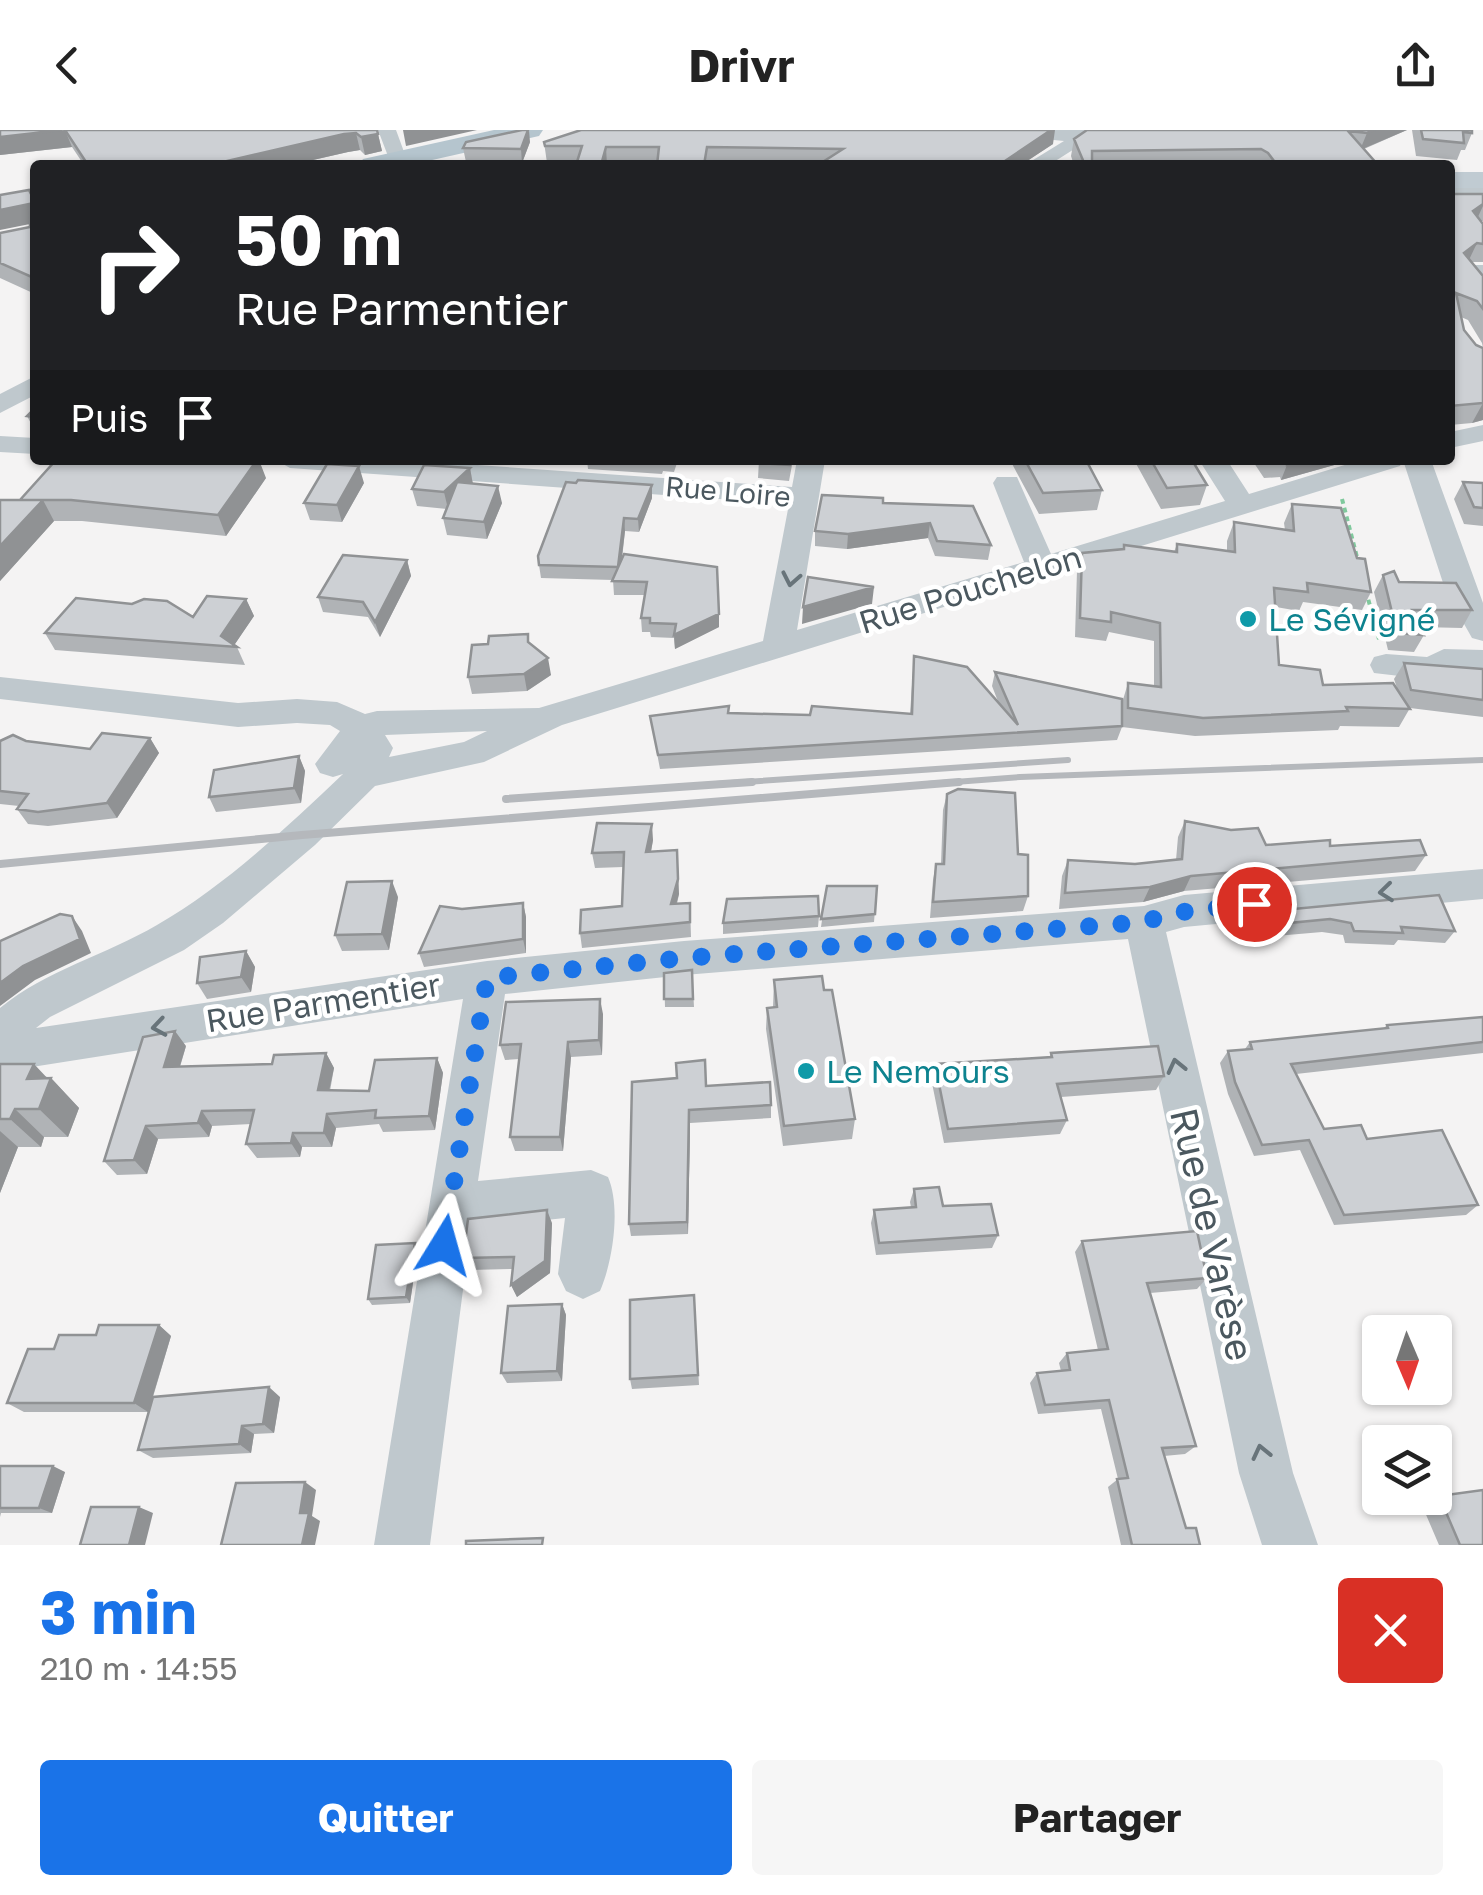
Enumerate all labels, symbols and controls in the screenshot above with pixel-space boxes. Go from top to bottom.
icon: back [40,38,95,93]
text: Drivr [688,38,795,92]
icon: share [1388,38,1443,93]
text: 50 m [235,196,402,280]
icon: right [70,200,200,330]
text: Rue Parmentier [235,281,568,335]
icon: arrive [168,390,223,445]
text: Puis [70,395,148,440]
street label: Rue Loire [664,469,792,513]
street label: Rue Pouchelon [854,537,1086,641]
one-way arrow [781,570,802,587]
place label: Le Sévigné [1268,600,1435,638]
marker: Le Sévigné [1237,608,1259,630]
pin [1212,862,1297,947]
icon: arrive [1227,877,1282,932]
one-way arrow [1377,880,1393,902]
street label: Rue Parmentier [203,965,443,1039]
one-way arrow [151,1016,168,1037]
place label: Le Nemours [826,1052,1010,1090]
one-way arrow [1167,1058,1188,1075]
marker: Le Nemours [795,1060,817,1082]
street label: Rue de Varèse [1162,1103,1264,1365]
position arrow [392,1193,496,1297]
north arrow [1362,1315,1452,1405]
map controls [1362,1315,1452,1515]
button: layers [1362,1425,1452,1515]
one-way arrow [1252,1444,1273,1461]
text: 3 min [40,1575,197,1647]
button: close [1338,1578,1443,1683]
text: 210 m · 14:55 [40,1649,238,1687]
button: Quitter [40,1760,732,1875]
button: Partager [752,1760,1443,1875]

